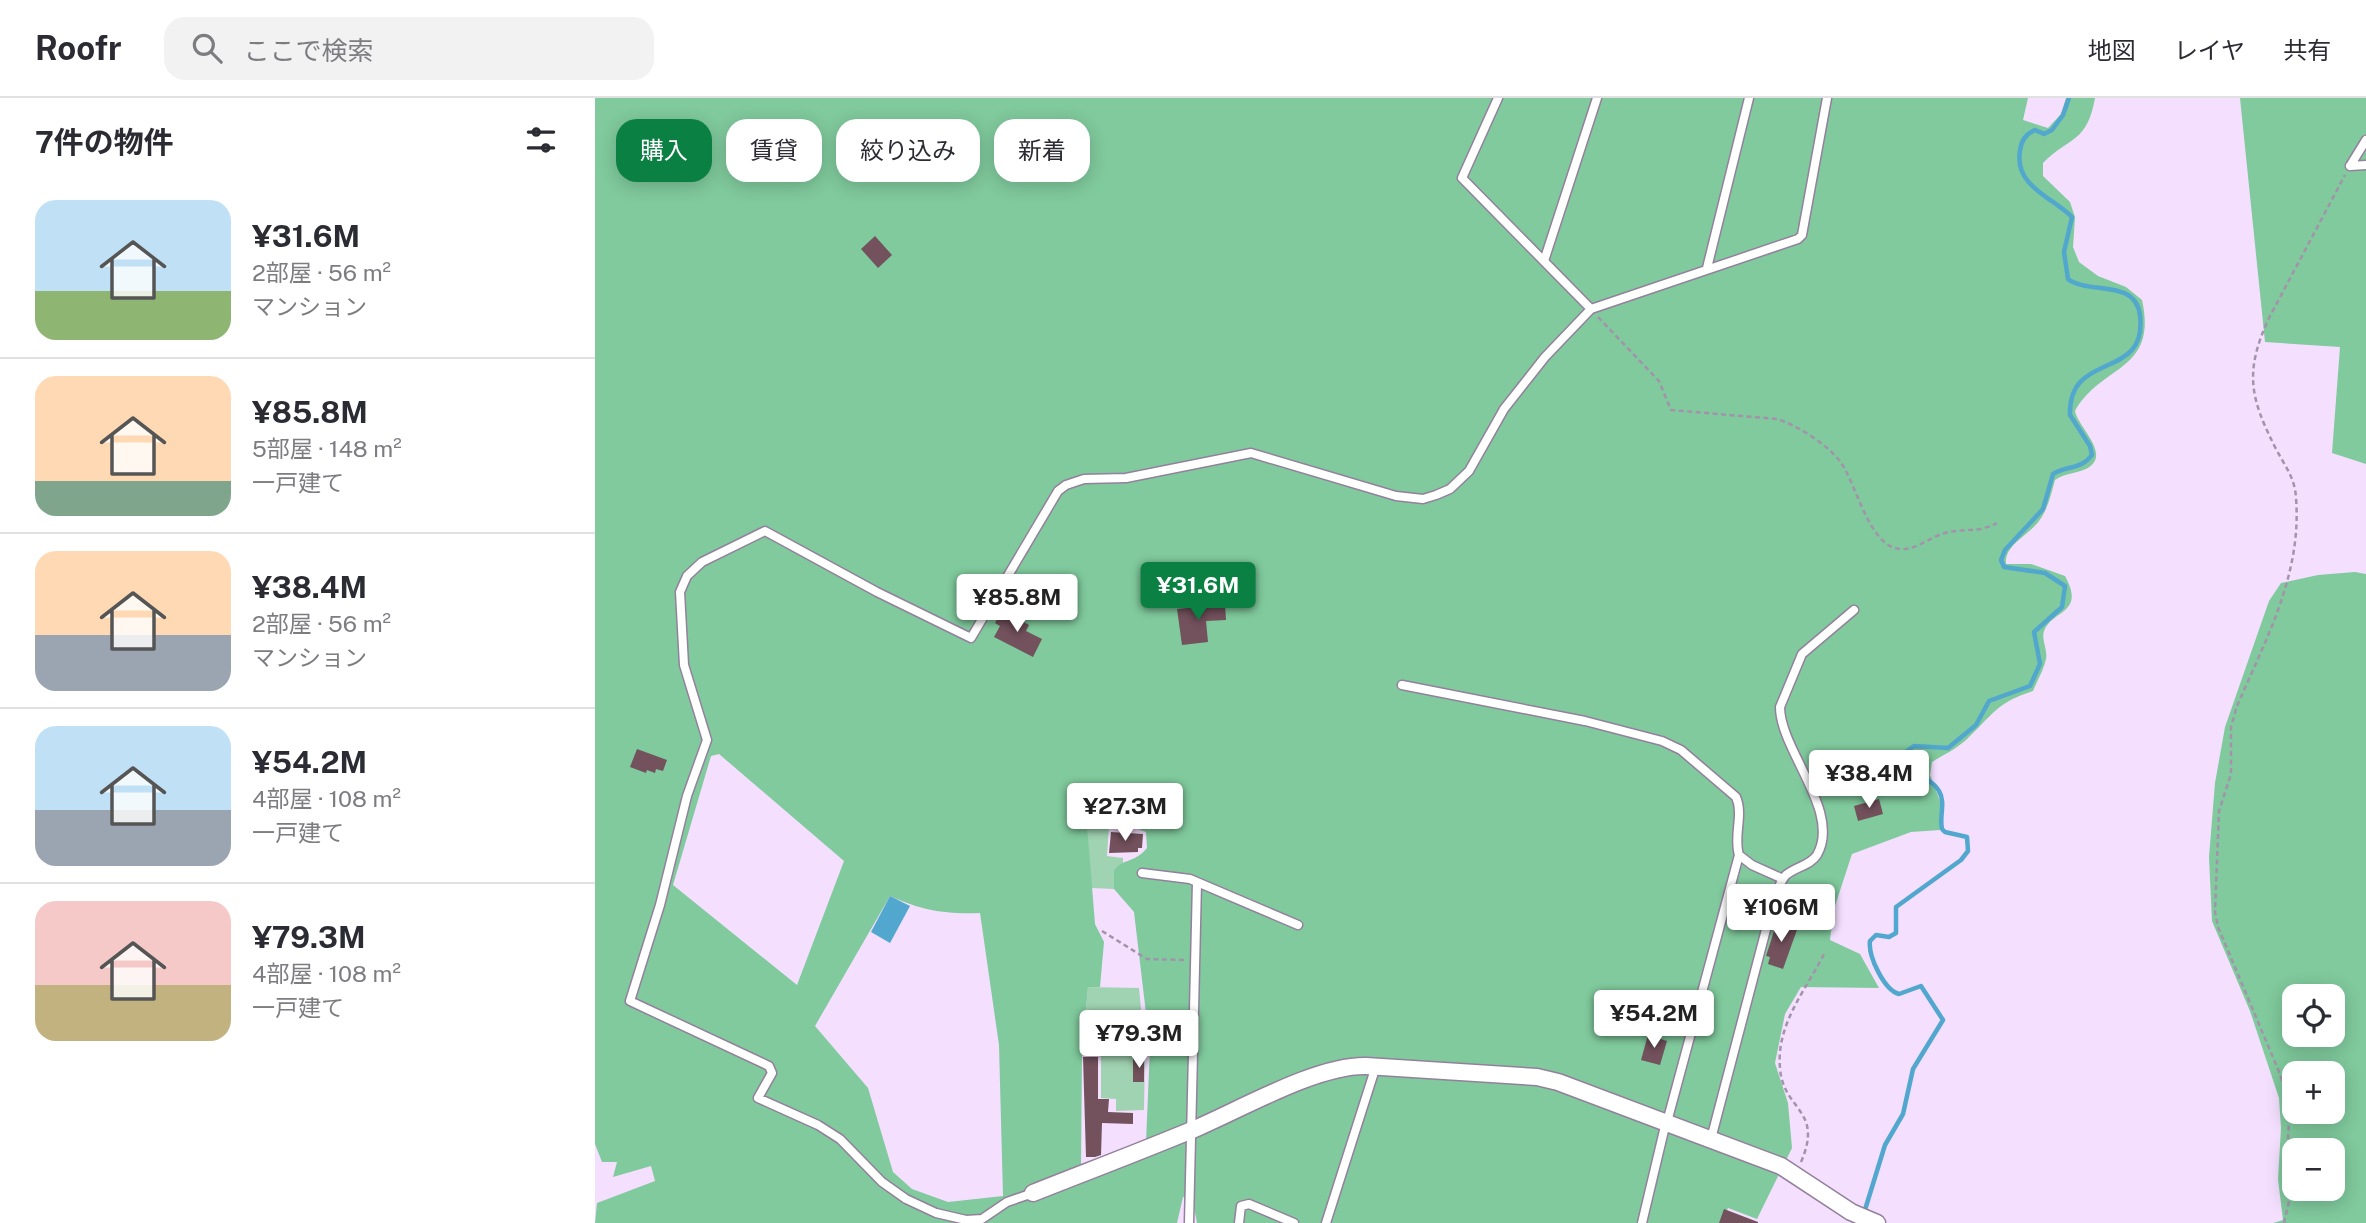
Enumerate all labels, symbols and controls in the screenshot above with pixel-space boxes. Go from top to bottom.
search box [164,17,654,80]
text: Roofr [35,29,122,67]
icon: search [188,29,226,67]
text: ここで検索 [244,35,374,66]
text: 地図 [2088,36,2136,64]
text: レイヤ [2174,36,2245,64]
text: 共有 [2283,36,2331,64]
chip: 購入 [616,119,712,182]
chip: 賃貸 [726,119,822,182]
chip: 絞り込み [836,119,980,182]
chip: 新着 [994,119,1090,182]
icon: filters [522,121,560,159]
text: 7件の物件 [35,124,174,160]
text: ¥31.6M [252,218,360,254]
icon: home [91,228,175,312]
text: 2部屋 · 56 m² [252,259,391,286]
text: マンション [252,293,367,320]
text: ¥85.8M [252,394,368,430]
icon: home [91,404,175,488]
text: 5部屋 · 148 m² [252,435,402,462]
text: 一戸建て [252,469,344,496]
pin: ¥31.6M [1141,562,1255,622]
text: ¥38.4M [252,569,367,605]
text: ¥31.6M [1157,571,1239,598]
pin: ¥85.8M [960,574,1074,634]
icon: home [91,579,175,663]
text: ¥85.8M [973,583,1061,610]
text: 2部屋 · 56 m² [252,610,391,637]
text: マンション [252,644,367,671]
text: ¥54.2M [252,744,367,780]
pin: ¥38.4M [1812,750,1926,810]
icon: home [91,754,175,838]
text: ¥38.4M [1825,759,1913,786]
pin: ¥27.3M [1068,784,1182,843]
text: 4部屋 · 108 m² [252,785,401,812]
text: ¥27.3M [1083,792,1167,819]
text: 一戸建て [252,819,344,846]
pin: ¥106M [1732,884,1830,944]
text: ¥106M [1743,893,1819,920]
text: ¥79.3M [252,919,366,955]
icon: home [91,929,175,1013]
text: 4部屋 · 108 m² [252,960,401,987]
map controls [2282,984,2345,1201]
button: locate [2282,984,2345,1047]
pin: ¥54.2M [1597,990,1711,1050]
text: 一戸建て [252,994,344,1021]
text: ¥54.2M [1610,999,1698,1026]
pin: ¥79.3M [1082,1010,1196,1070]
text: ¥79.3M [1095,1019,1183,1046]
button: + [2282,1061,2345,1124]
button: − [2282,1138,2345,1201]

